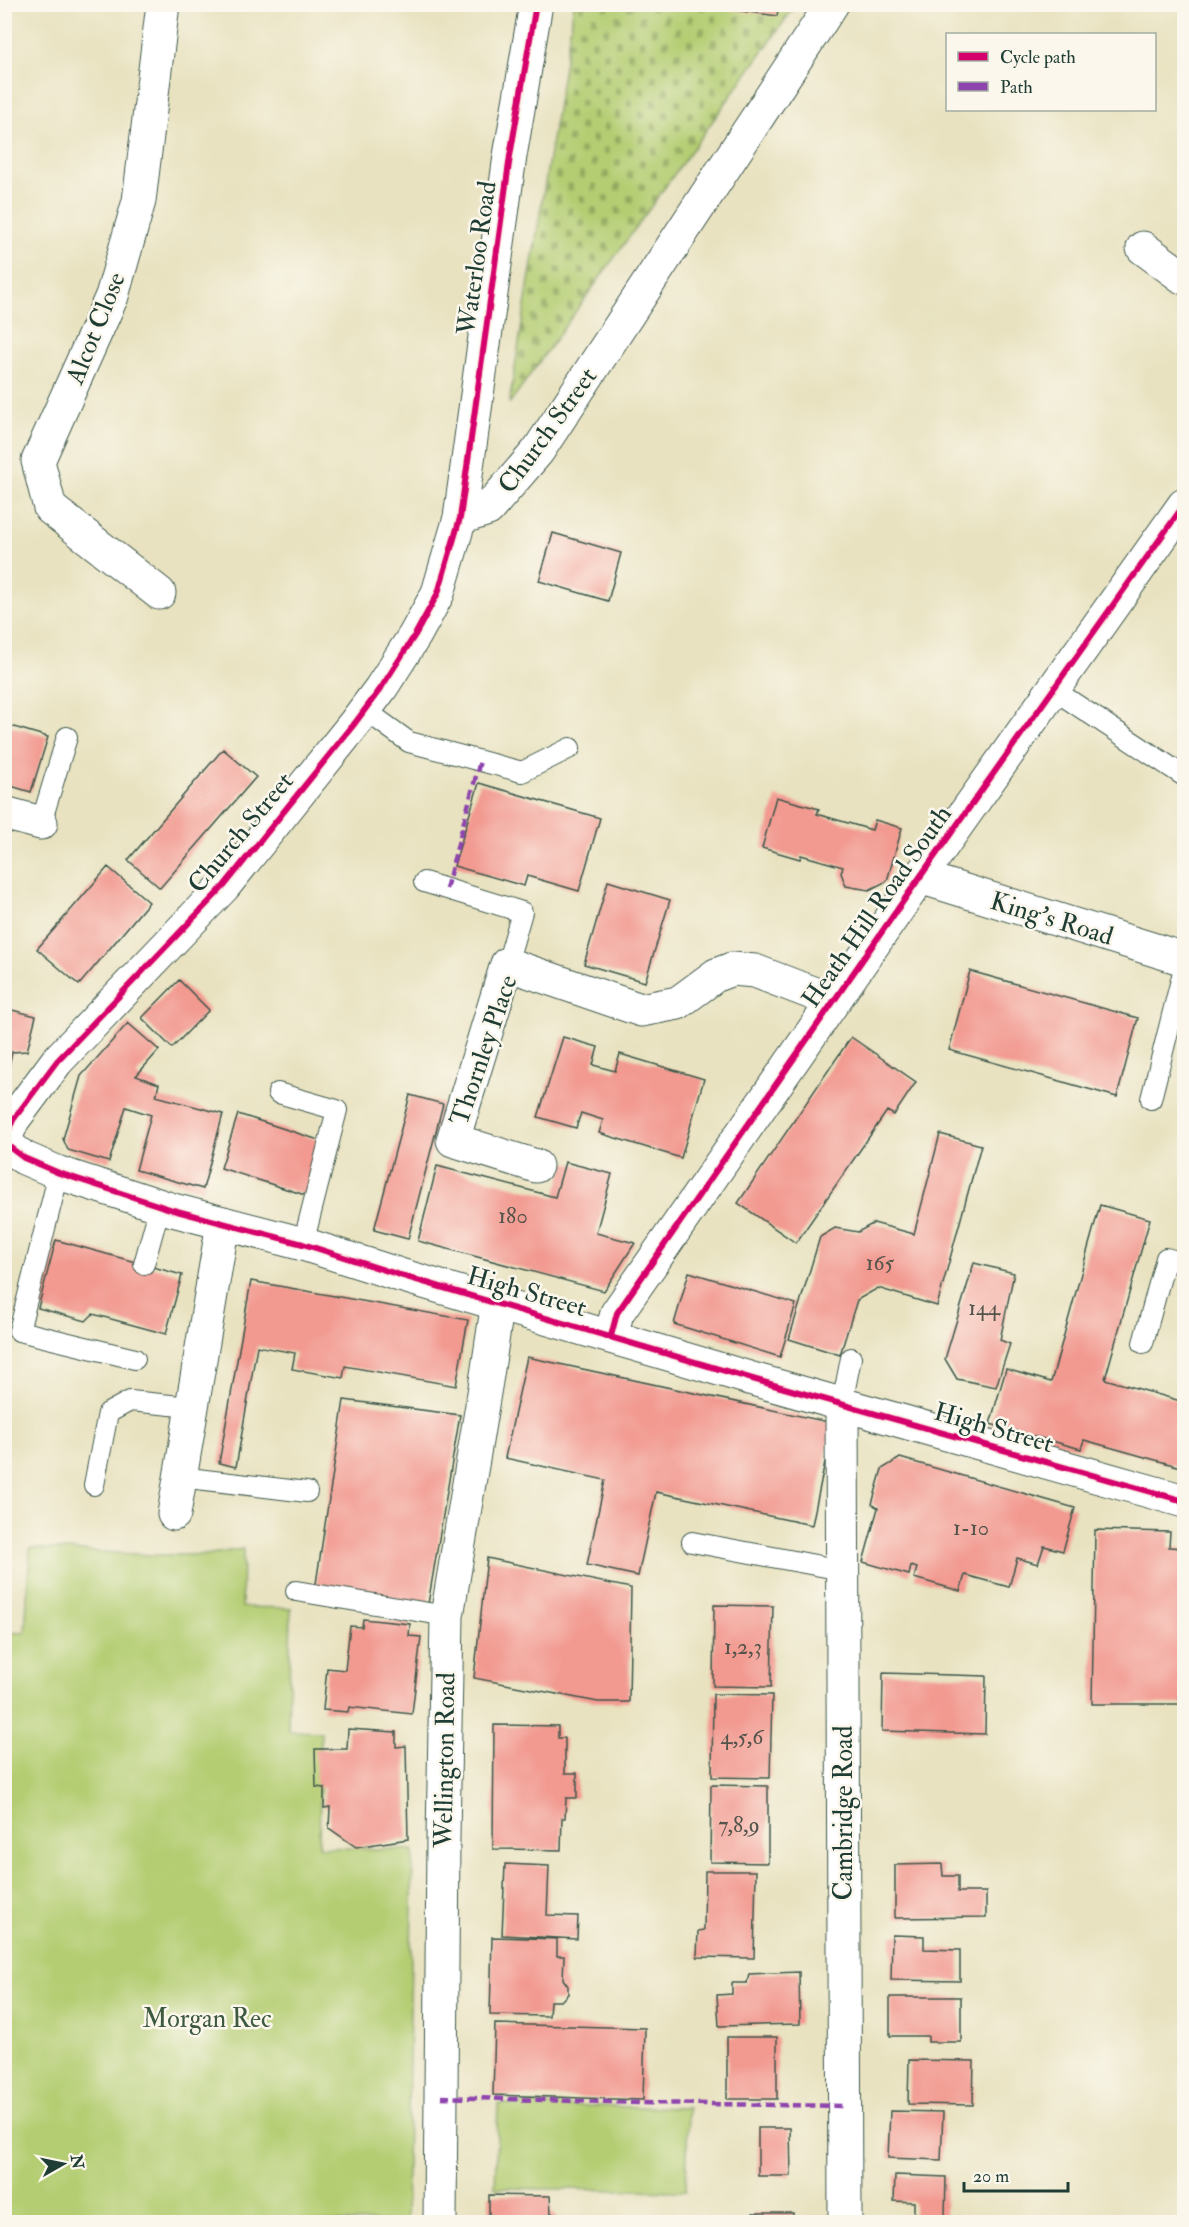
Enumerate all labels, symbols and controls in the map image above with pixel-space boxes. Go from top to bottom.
legend [946,33,1156,111]
text: Cycle path [1000,46,1076,69]
text: Path [1000,76,1033,99]
street label: Waterloo Road [450,179,504,338]
street label: Alcot Close [59,268,133,390]
street label: Church Street [491,361,604,500]
street label: Church Street [181,766,301,900]
street label: Heath Hill Road South [795,799,959,1014]
street label: King's Road [986,885,1117,953]
street label: Thornley Place [443,971,525,1130]
house number: 180 [498,1202,528,1230]
house number: 165 [866,1249,895,1277]
street label: High Street [463,1260,590,1324]
house number: 144 [968,1294,1001,1322]
street label: High Street [930,1396,1057,1460]
house number: 1-10 [953,1514,989,1542]
house number: 1,2,3 [724,1633,762,1661]
street label: Wellington Road [427,1672,463,1849]
house number: 4,5,6 [721,1723,765,1751]
street label: Cambridge Road [828,1725,860,1901]
house number: 7,8,9 [718,1811,760,1839]
park label: Morgan Rec [143,2003,271,2035]
north arrow [33,2134,93,2194]
text: N [66,2152,88,2171]
scale bar [964,2155,1068,2193]
text: 20 m [973,2165,1009,2188]

